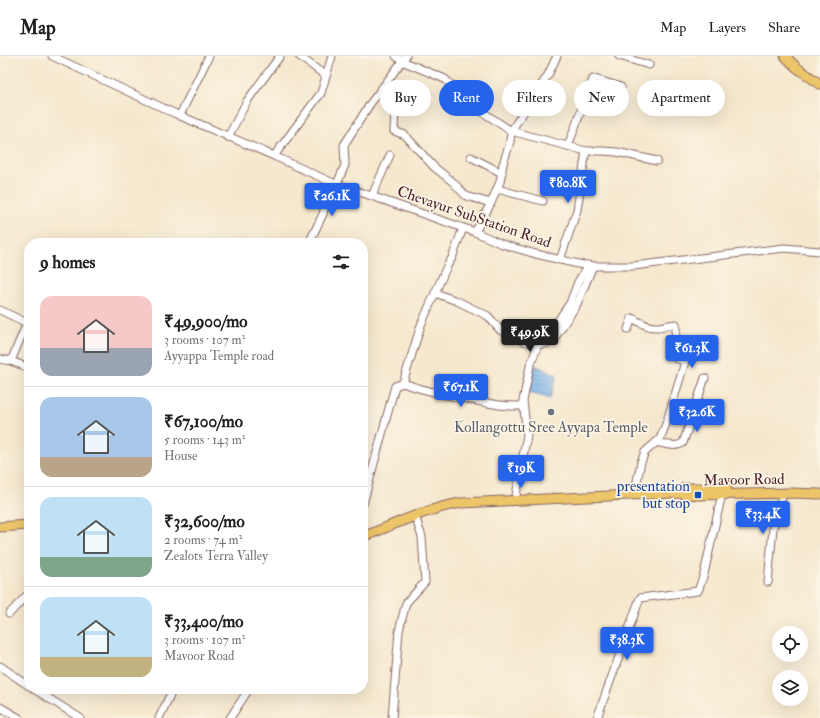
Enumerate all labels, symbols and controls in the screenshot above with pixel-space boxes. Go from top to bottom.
text: Map [20,16,56,40]
text: Map [660,19,686,36]
text: Layers [708,19,746,36]
text: Share [768,19,800,36]
chip: Buy [380,80,431,116]
chip: Rent [439,80,494,116]
chip: Filters [502,80,566,116]
chip: New [574,80,629,116]
chip: Apartment [637,80,725,116]
pin: ₹80.8K [535,170,601,204]
text: ₹80.8K [549,175,587,191]
street label: Chevayur SubStation Road [395,182,554,252]
pin: ₹26.1K [299,183,365,217]
text: ₹26.1K [314,188,350,204]
icon: filters [330,251,352,273]
text: 9 homes [40,252,95,273]
text: ₹49,900/mo [164,311,248,332]
icon: home [72,312,120,360]
pin: ₹49.9K [497,319,563,353]
text: ₹49.9K [510,324,550,340]
text: 3 rooms · 107 m² [164,332,245,348]
pin: ₹61.3K [659,335,725,369]
text: ₹61.3K [674,340,710,356]
text: Ayyappa Temple road [164,348,274,364]
pin: ₹67.1K [428,374,494,408]
text: ₹67.1K [443,379,479,395]
pin: ₹32.6K [664,399,730,433]
text: ₹32.6K [678,404,716,420]
marker: Kollangottu Sree Ayyapa Temple [546,407,556,417]
text: ₹67,100/mo [164,411,243,432]
icon: home [72,413,120,461]
place label: Kollangottu Sree Ayyapa Temple [454,418,648,438]
text: 5 rooms · 143 m² [164,432,245,448]
text: House [164,448,197,464]
pin: ₹19K [497,455,545,489]
text: ₹19K [507,460,535,476]
street label: Mavoor Road [703,470,785,490]
place label: presentation but stop [616,477,690,514]
marker: presentation but stop [693,490,703,500]
pin: ₹33.4K [730,501,796,535]
text: ₹33.4K [745,506,781,522]
text: ₹32,600/mo [164,511,245,532]
icon: home [72,513,120,561]
text: 2 rooms · 74 m² [164,532,242,548]
text: Zealots Terra Valley [164,548,268,564]
text: ₹33,400/mo [164,611,244,632]
icon: home [72,613,120,661]
map controls [772,626,808,706]
button: locate [772,626,808,662]
pin: ₹38.3K [594,627,660,661]
text: 3 rooms · 107 m² [164,632,245,648]
text: ₹38.3K [609,632,645,648]
text: Mavoor Road [164,648,234,664]
button: layers [772,670,808,706]

